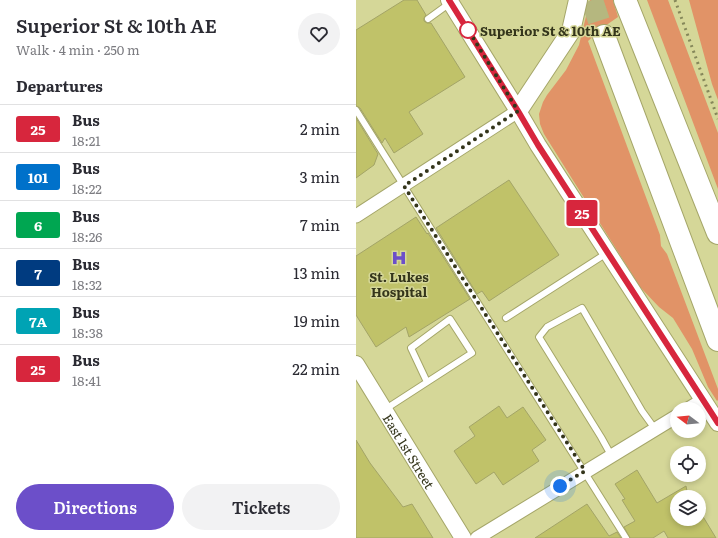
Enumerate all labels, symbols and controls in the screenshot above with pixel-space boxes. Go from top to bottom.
text: Superior St & 10th AE [16,11,217,39]
button: heart [298,13,340,55]
marker: Superior St & 10th AE [459,21,477,39]
place label: Superior St & 10th AE [480,21,621,40]
text: Walk · 4 min · 250 m [16,40,140,59]
text: Departures [16,74,103,97]
text: Bus [72,108,100,131]
text: 2 min [300,117,340,140]
text: 25 [30,119,46,139]
text: 18:21 [72,131,101,150]
text: Bus [72,156,100,179]
text: 3 min [299,165,340,188]
text: 101 [28,167,48,187]
text: 18:22 [72,179,102,198]
line badge: 25 [564,200,600,226]
text: 25 [574,203,590,223]
text: Bus [72,204,100,227]
text: 7 min [300,213,340,236]
text: 6 [34,215,42,235]
text: 18:26 [72,227,102,246]
hospital icon: St. Lukes Hospital [390,249,408,267]
text: Bus [72,252,100,275]
text: 13 min [293,261,340,284]
text: 7 [34,263,42,283]
place label: St. Lukes Hospital [369,267,429,301]
text: 18:32 [72,275,102,294]
text: Bus [72,300,100,323]
text: 19 min [294,309,340,332]
text: 7A [29,311,47,331]
text: 18:38 [72,323,103,342]
text: Bus [72,348,100,371]
text: 22 min [292,357,340,380]
text: 25 [30,359,46,379]
text: 18:41 [72,371,101,390]
north arrow [670,402,706,438]
map controls [670,402,706,526]
street label: East 1st Street [379,410,440,493]
button: locate [670,446,706,482]
your location [550,476,570,496]
button: Directions [16,484,174,530]
button: Tickets [182,484,340,530]
button: layers [670,490,706,526]

